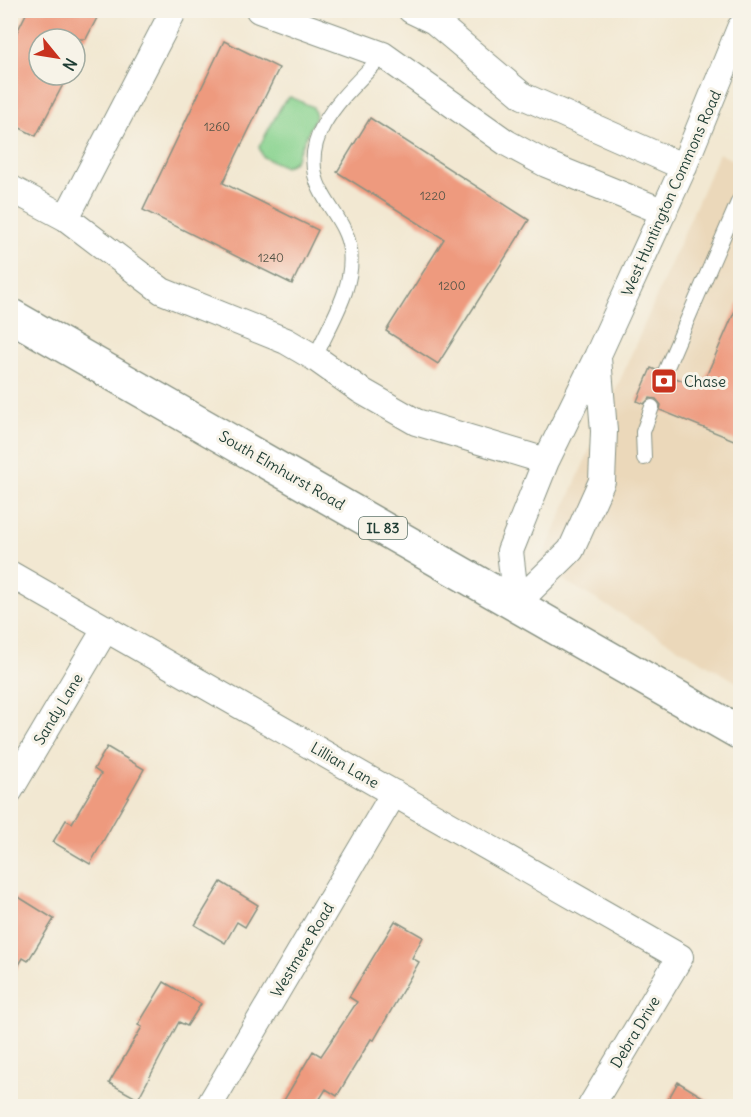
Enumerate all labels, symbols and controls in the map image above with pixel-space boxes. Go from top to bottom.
north arrow [27,27,87,87]
text: N [59,55,81,74]
street label: West Huntington Commons Road [617,87,725,299]
house number: 1260 [204,119,230,134]
house number: 1220 [420,188,446,203]
house number: 1240 [258,250,284,265]
house number: 1200 [438,278,466,293]
bank icon: Chase [649,366,679,396]
place label: Chase [684,372,726,391]
street label: South Elmhurst Road [216,426,348,514]
road number: IL 83 [359,517,407,539]
street label: Sandy Lane [29,670,87,748]
street label: Lillian Lane [307,738,383,792]
street label: Westmere Road [266,899,338,1001]
street label: Debra Drive [606,993,664,1071]

